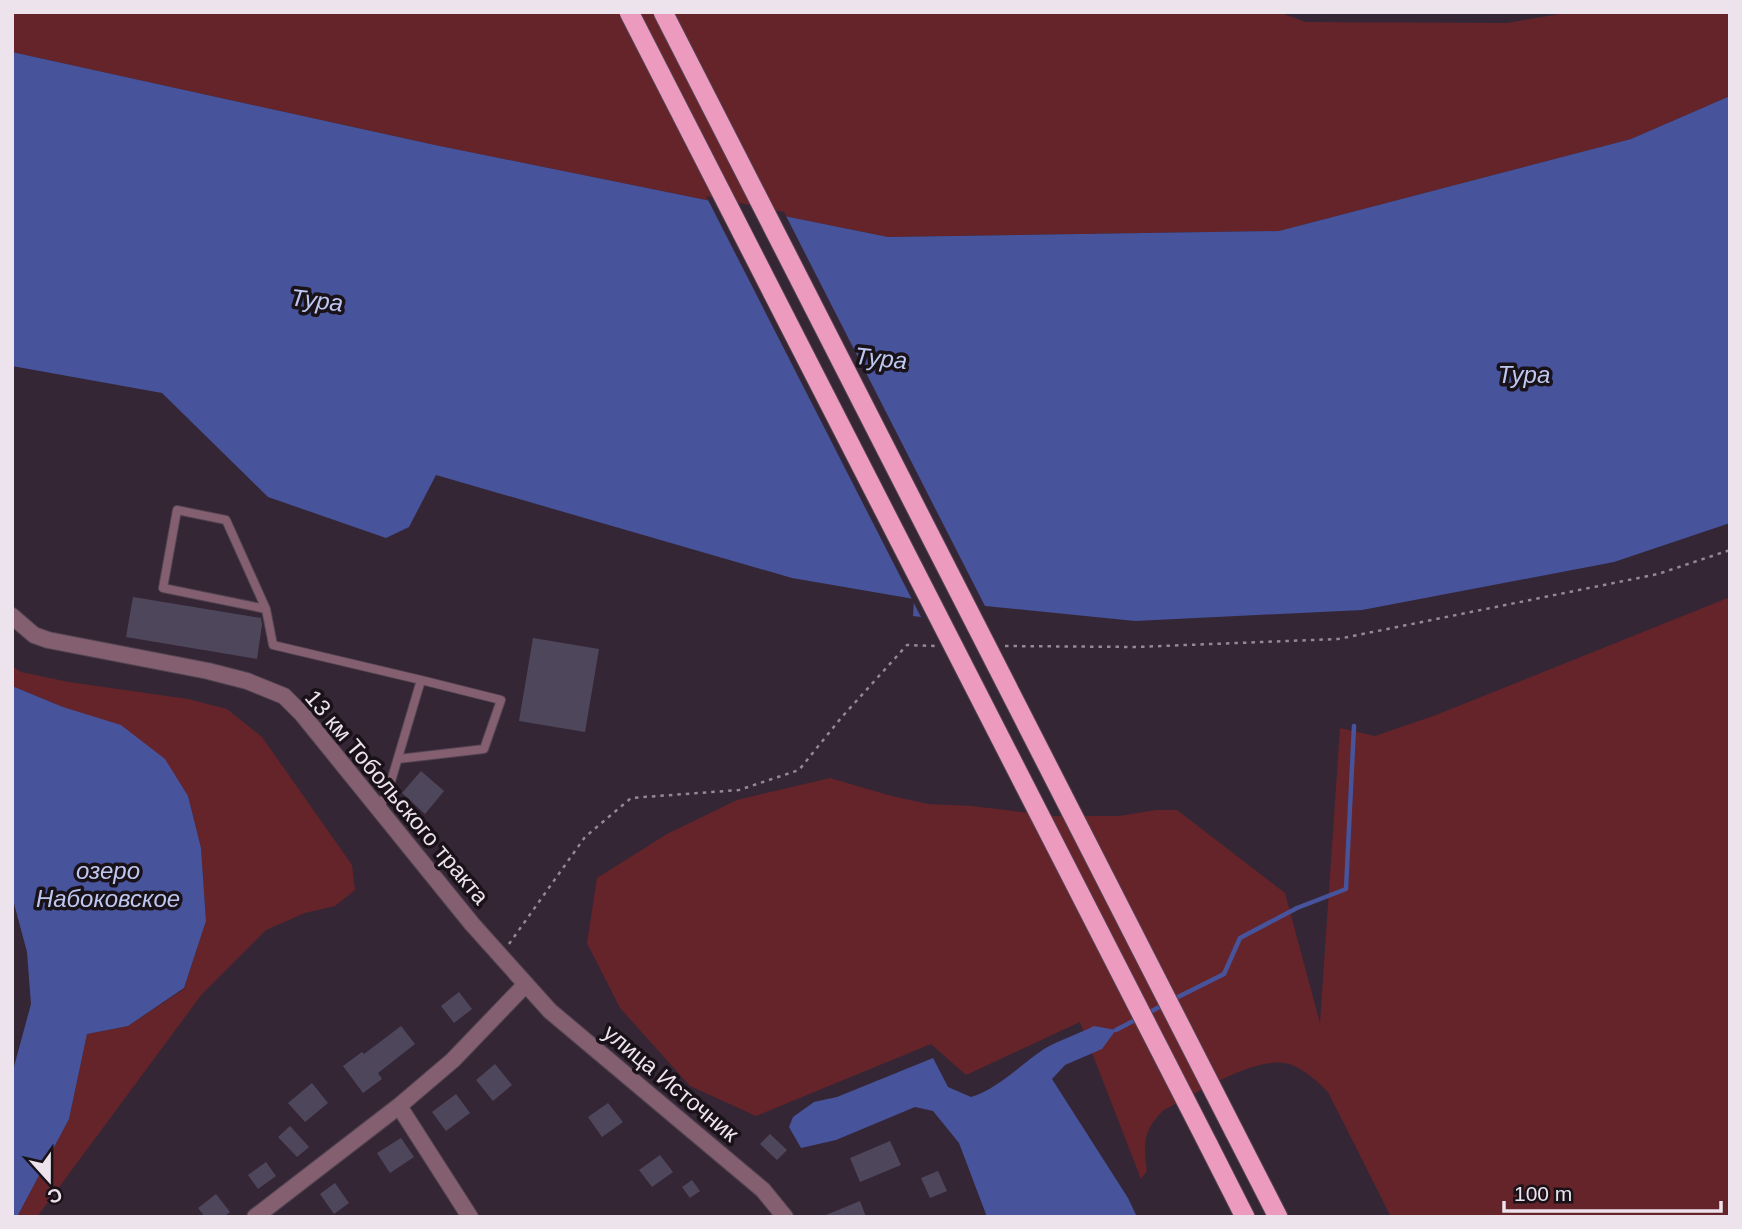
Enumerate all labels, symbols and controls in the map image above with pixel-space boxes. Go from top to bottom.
water label: Тура [289,283,345,317]
water label: Тура [853,342,909,374]
water label: Тура [1498,361,1550,388]
street label: 13 км Тобольского тракта [300,685,494,909]
water label: озеро Набоковское [36,857,180,912]
street label: улица Источник [598,1019,744,1147]
north arrow [14,1145,84,1215]
scale bar [1504,1170,1721,1214]
text: 100 m [1514,1182,1572,1205]
text: С [44,1183,65,1208]

